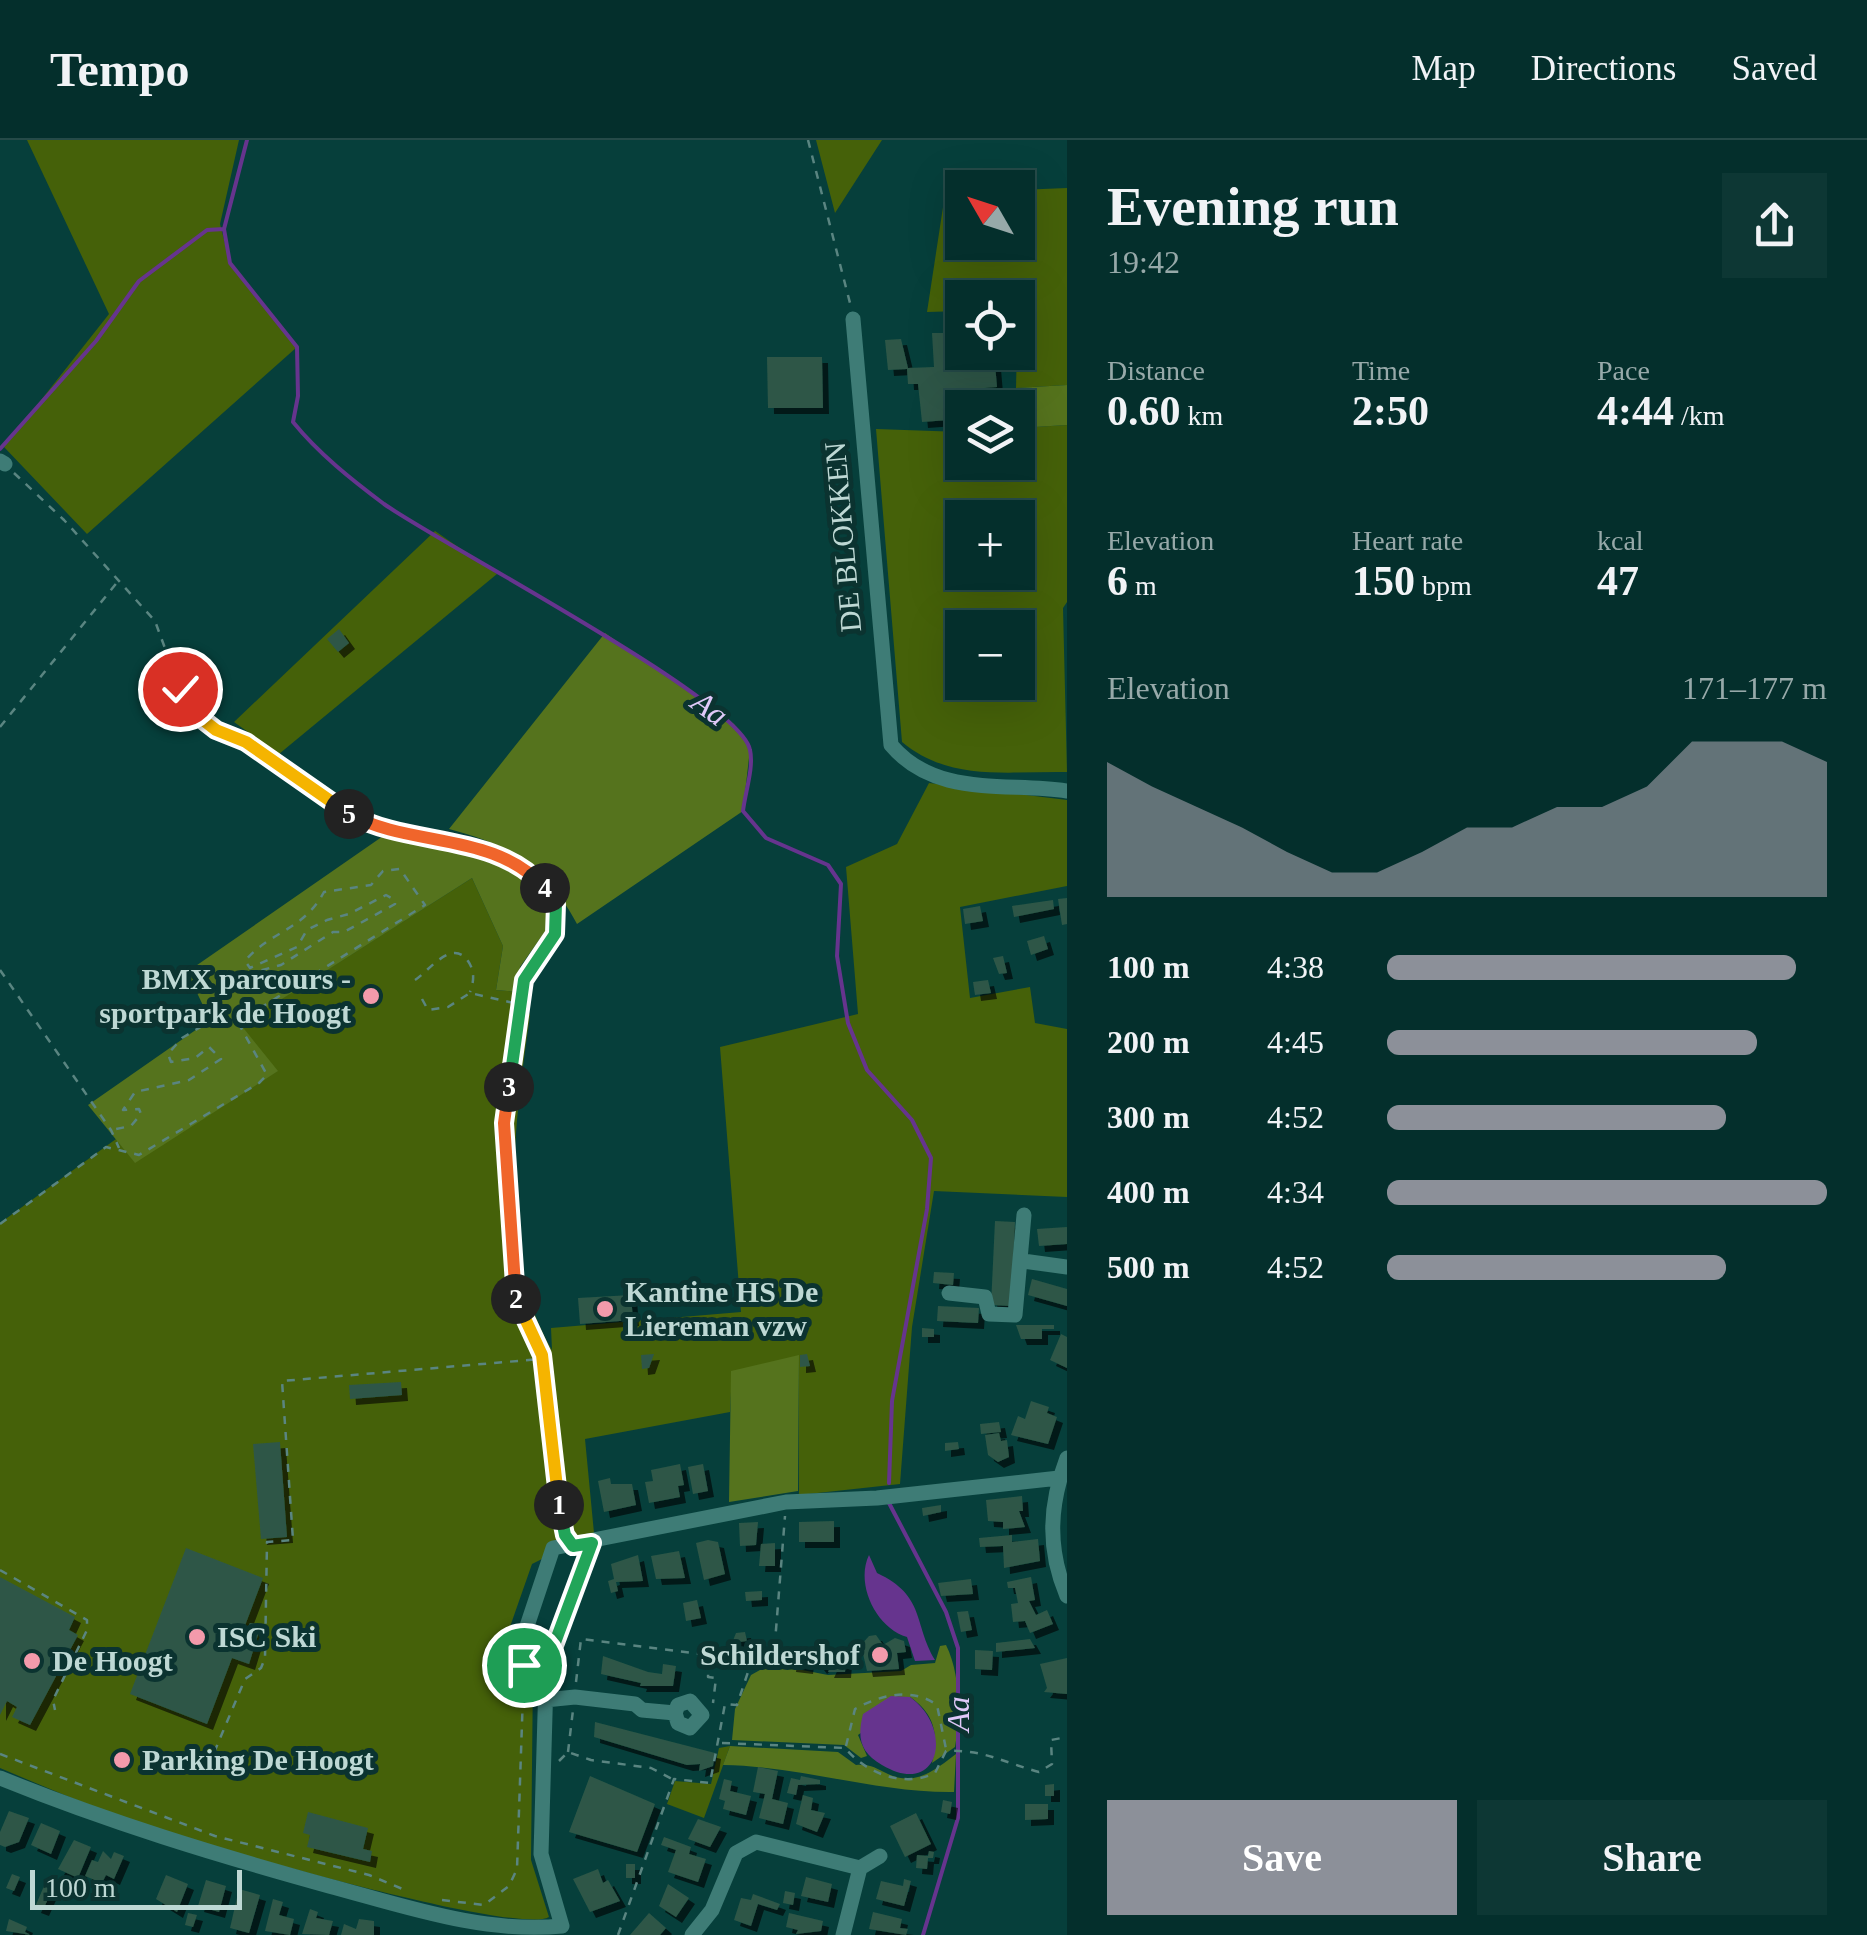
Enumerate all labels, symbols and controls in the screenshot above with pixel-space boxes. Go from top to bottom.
text: Tempo [50,43,190,96]
text: Map [1412,49,1476,88]
text: Directions [1531,49,1676,88]
text: Saved [1731,49,1817,88]
north arrow [945,170,1035,260]
map controls [945,170,1035,700]
button: share [1722,173,1827,278]
text: Evening run [1107,176,1399,237]
text: 19:42 [1107,244,1180,280]
button: locate [945,280,1035,370]
text: Distance [1107,355,1205,386]
text: Time [1352,355,1410,386]
text: Pace [1597,355,1650,386]
text: 0.60 [1107,388,1181,434]
text: 2:50 [1352,388,1429,434]
text: 4:44 [1597,388,1674,434]
button: layers [945,390,1035,480]
text: km [1181,400,1223,431]
text: /km [1674,400,1725,431]
street label: DE BLOKKEN [818,441,867,634]
button: + [945,500,1035,590]
text: Elevation [1107,525,1214,556]
text: Heart rate [1352,525,1463,556]
text: kcal [1597,525,1644,556]
text: 6 [1107,558,1128,604]
text: 150 [1352,558,1415,604]
text: 47 [1597,558,1639,604]
text: m [1128,570,1157,601]
text: bpm [1415,570,1472,601]
button: − [945,610,1035,700]
pin [138,647,223,732]
icon: check [153,662,208,717]
text: Elevation [1107,670,1230,706]
text: 171–177 m [1682,670,1827,706]
water label: Aa [683,682,735,733]
pin: 5 [324,789,374,839]
text: 5 [342,798,356,829]
pin: 4 [520,863,570,913]
text: 4 [538,872,552,903]
text: 100 m [1107,949,1190,985]
text: 4:38 [1267,949,1324,985]
place label: BMX parcours - sportpark de Hoogt [99,962,351,1029]
marker: BMX parcours - sportpark de Hoogt [360,985,382,1007]
text: 200 m [1107,1024,1190,1060]
text: 4:45 [1267,1024,1324,1060]
pin: 3 [484,1062,534,1112]
text: 3 [502,1071,516,1102]
text: 300 m [1107,1099,1190,1135]
text: 4:52 [1267,1099,1324,1135]
text: 400 m [1107,1174,1190,1210]
text: 4:34 [1267,1174,1324,1210]
text: 500 m [1107,1249,1190,1285]
text: 4:52 [1267,1249,1324,1285]
pin: 2 [491,1274,541,1324]
place label: Kantine HS De Liereman vzw [625,1275,818,1342]
text: 2 [509,1283,523,1314]
marker: Kantine HS De Liereman vzw [594,1298,616,1320]
pin: 1 [534,1480,584,1530]
text: 1 [552,1489,566,1520]
place label: ISC Ski [217,1620,316,1653]
pin [482,1623,567,1708]
marker: ISC Ski [186,1626,208,1648]
icon: arrive [497,1638,552,1693]
place label: Schildershof [700,1638,861,1671]
place label: De Hoogt [52,1644,173,1677]
marker: Schildershof [869,1644,891,1666]
marker: De Hoogt [21,1650,43,1672]
water label: Aa [940,1696,976,1734]
place label: Parking De Hoogt [142,1743,374,1776]
marker: Parking De Hoogt [111,1749,133,1771]
button: Save [1107,1800,1457,1915]
button: Share [1477,1800,1827,1915]
scale bar [30,1865,242,1910]
text: 100 m [45,1872,116,1903]

